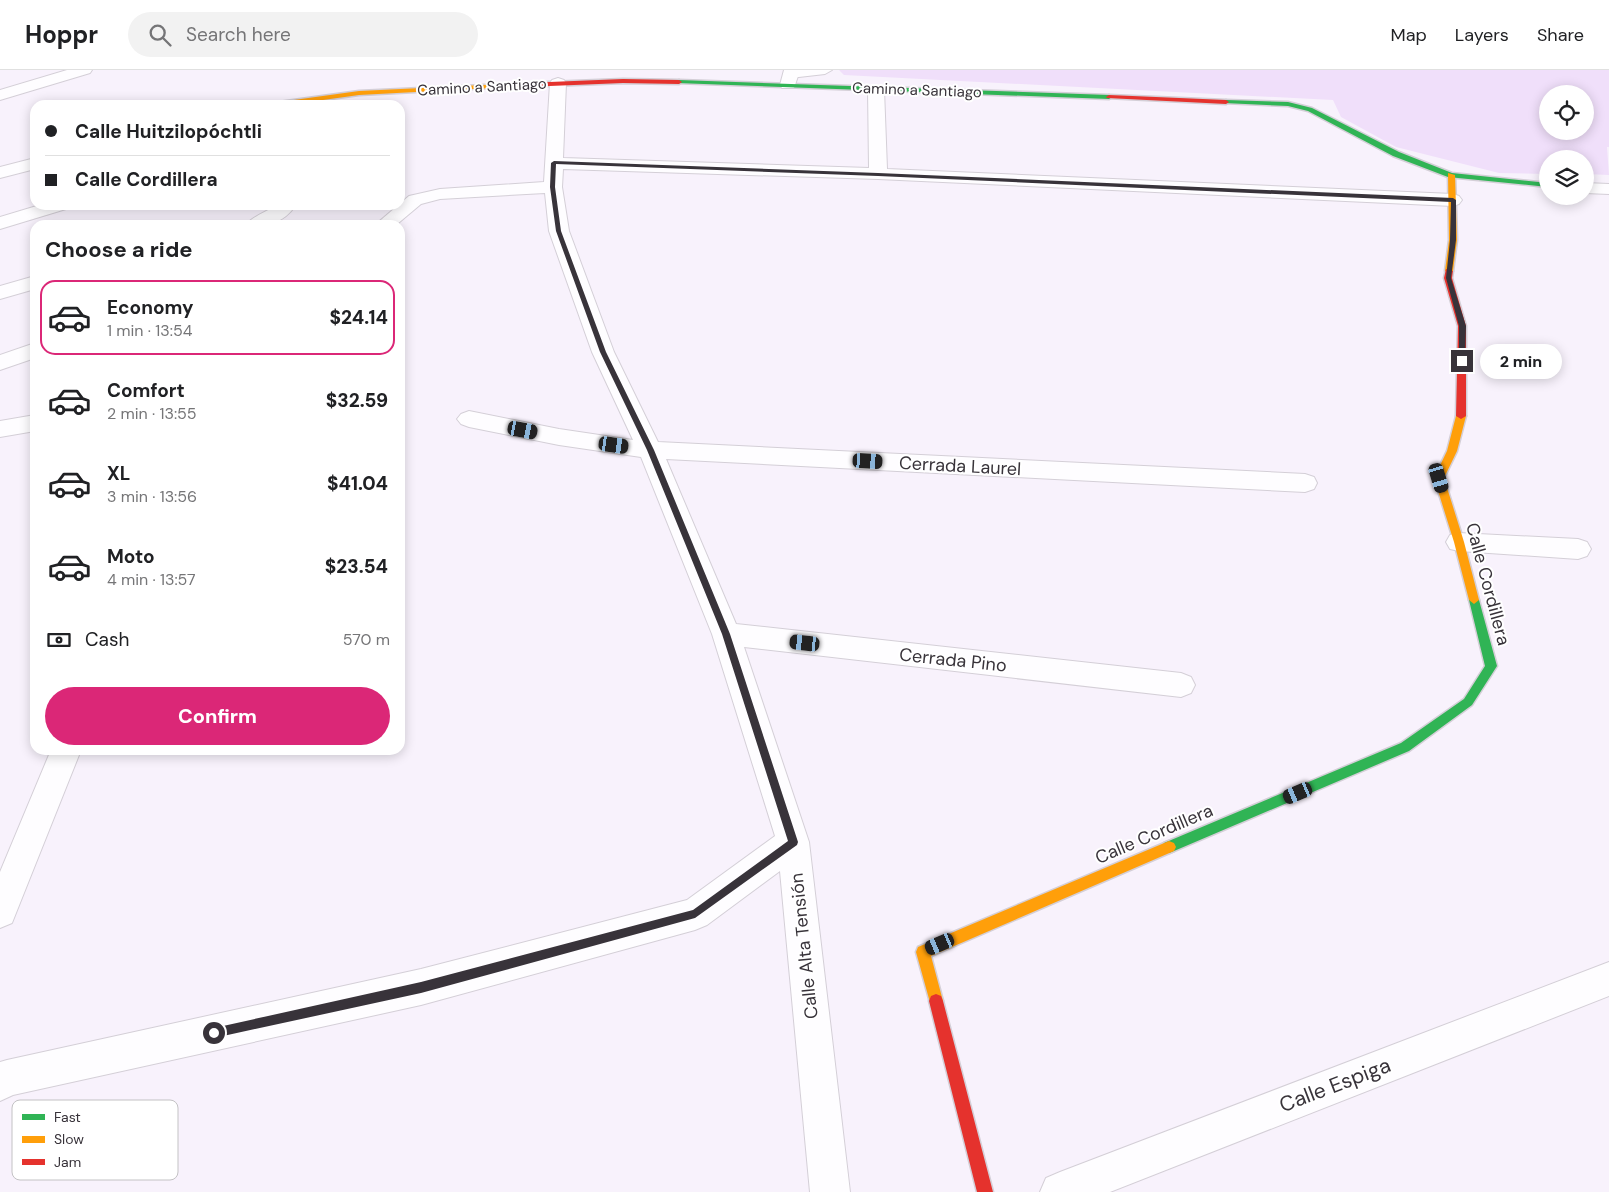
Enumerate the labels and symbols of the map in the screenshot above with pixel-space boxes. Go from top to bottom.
street label: Camino a Santiago [417,74,547,100]
street label: Camino a Santiago [852,78,982,102]
callout: 2 min [1480,344,1562,378]
route end [1451,350,1473,372]
car [506,420,539,440]
car [598,435,629,455]
street label: Cerrada Laurel [898,451,1022,481]
car [852,453,883,469]
car [1427,461,1450,495]
street label: Calle Cordillera [1460,520,1516,648]
car [789,634,820,652]
street label: Cerrada Pino [898,642,1008,678]
car [1281,780,1314,806]
street label: Calle Cordillera [1091,798,1217,870]
street label: Calle Alta Tensión [784,872,824,1020]
car [923,931,956,957]
route start [203,1022,225,1044]
street label: Calle Espiga [1275,1051,1395,1119]
legend [12,1100,178,1180]
text: Fast [54,1108,81,1126]
text: Slow [54,1130,84,1148]
text: Jam [54,1153,81,1171]

